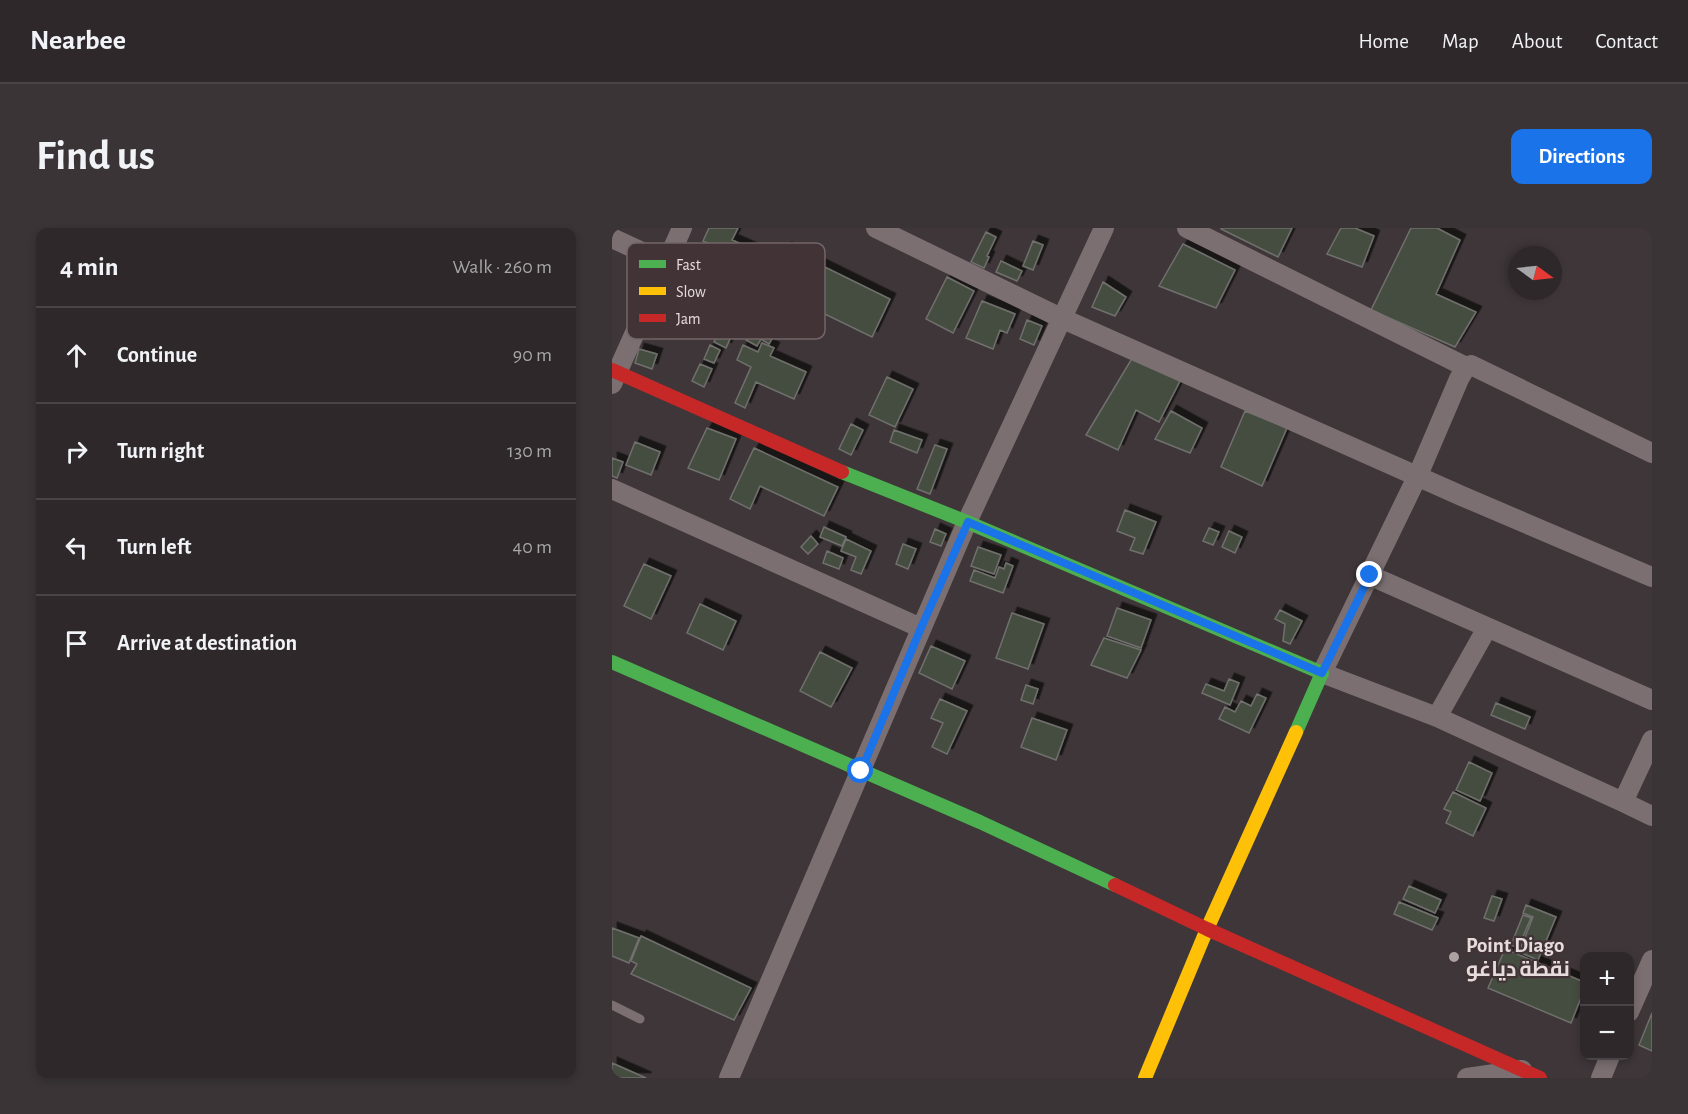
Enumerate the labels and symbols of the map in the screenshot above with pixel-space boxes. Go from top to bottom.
legend [627,243,825,339]
north arrow [1508,246,1562,300]
text: Fast [676,257,701,273]
text: Slow [676,284,706,300]
text: Jam [676,311,701,327]
route end [1356,561,1382,587]
route start [847,757,873,783]
place label: Point Diago نقطة دياغو [1466,935,1570,982]
marker: Point Diago نقطة دياغو [1447,950,1461,964]

